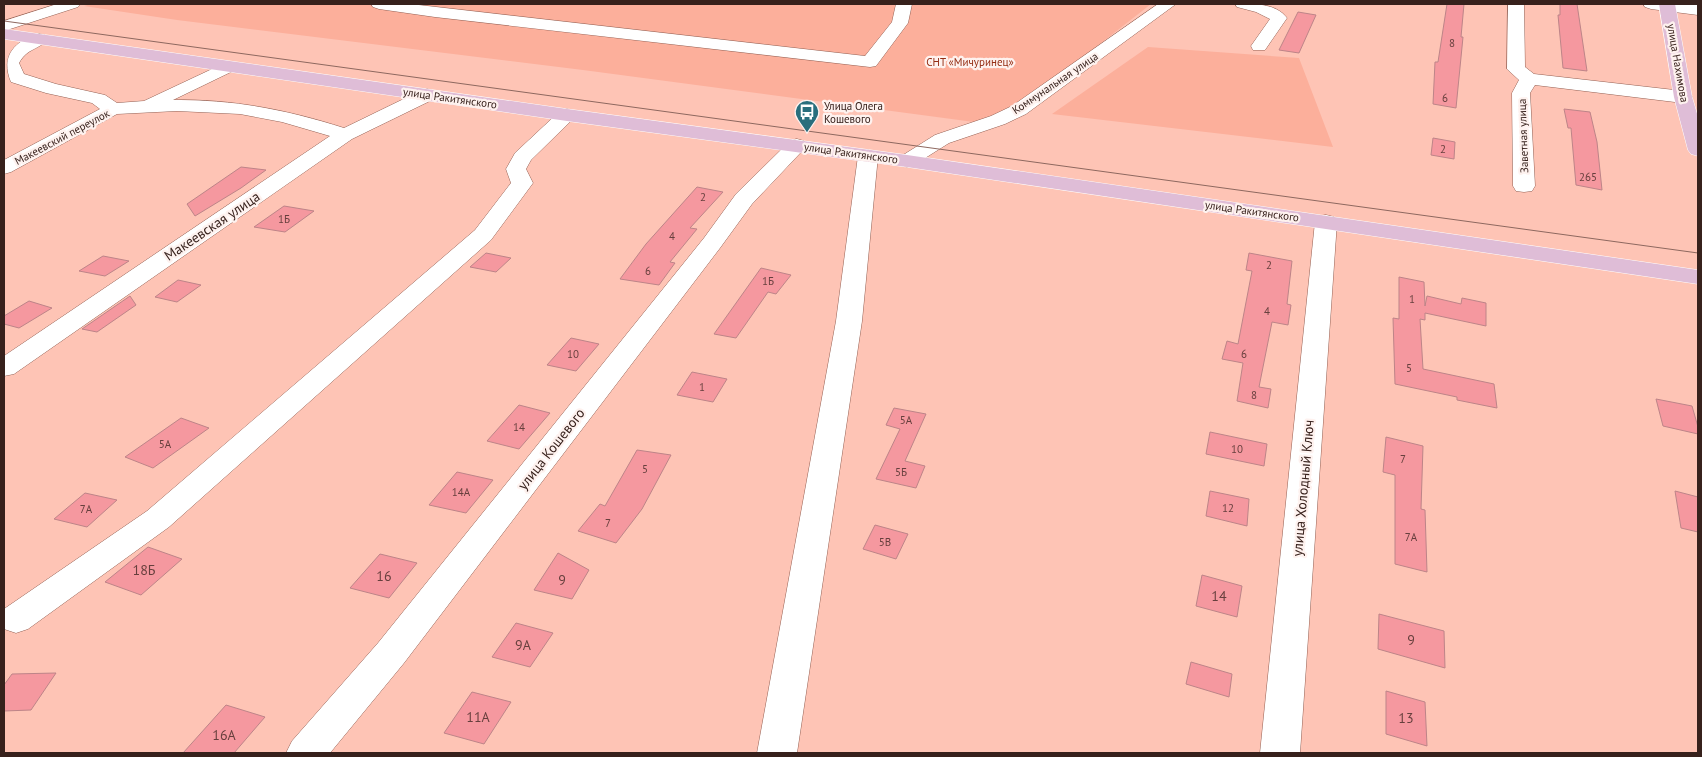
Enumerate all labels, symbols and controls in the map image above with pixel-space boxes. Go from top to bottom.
street label: улица Нахимова [1664,23,1692,103]
house number: 8 [1449,36,1455,50]
street label: Коммунальная улица [1009,49,1101,117]
park label: СНТ «Мичуринец» [926,55,1014,69]
street label: улица Ракитянского [402,84,498,112]
house number: 6 [1442,91,1448,105]
bus stop icon: Улица Олега Кошевого [794,99,820,133]
place label: Улица Олега Кошевого [824,99,883,126]
street label: Заветная улица [1515,99,1531,173]
street label: Макеевский переулок [12,106,113,168]
street label: улица Ракитянского [803,139,899,167]
house number: 2 [1440,142,1446,156]
house number: 265 [1579,170,1597,184]
street label: Макеевская улица [161,187,263,265]
house number: 2 [700,190,706,204]
street label: улица Ракитянского [1204,197,1300,225]
house number: 1Б [278,212,290,226]
house number: 4 [669,229,675,243]
house number: 2 [1266,258,1272,272]
house number: 6 [645,264,651,278]
house number: 1Б [762,274,774,288]
house number: 1 [1409,292,1415,306]
house number: 4 [1264,304,1270,318]
house number: 10 [567,347,579,361]
house number: 6 [1241,347,1247,361]
house number: 5 [1406,361,1412,375]
house number: 1 [699,380,705,394]
house number: 8 [1251,388,1257,402]
street label: улица Кошевого [513,405,589,493]
house number: 5А [900,413,913,427]
street label: улица Холодный Ключ [1288,419,1318,557]
house number: 14 [513,420,525,434]
house number: 5А [159,437,172,451]
house number: 10 [1231,442,1243,456]
house number: 7 [1400,452,1406,466]
house number: 5 [642,462,648,476]
house number: 5Б [895,465,907,479]
house number: 14А [452,485,471,499]
house number: 12 [1222,501,1234,515]
house number: 7А [80,502,93,516]
house number: 7 [605,516,611,530]
house number: 7А [1405,530,1418,544]
house number: 5В [879,535,891,549]
house number: 18Б [133,561,156,579]
house number: 16 [376,567,392,585]
house number: 9 [558,571,566,589]
house number: 14 [1211,587,1227,605]
house number: 9 [1407,631,1415,649]
house number: 9А [515,636,532,654]
house number: 11А [466,708,491,726]
house number: 13 [1398,709,1414,727]
house number: 16А [212,726,237,744]

